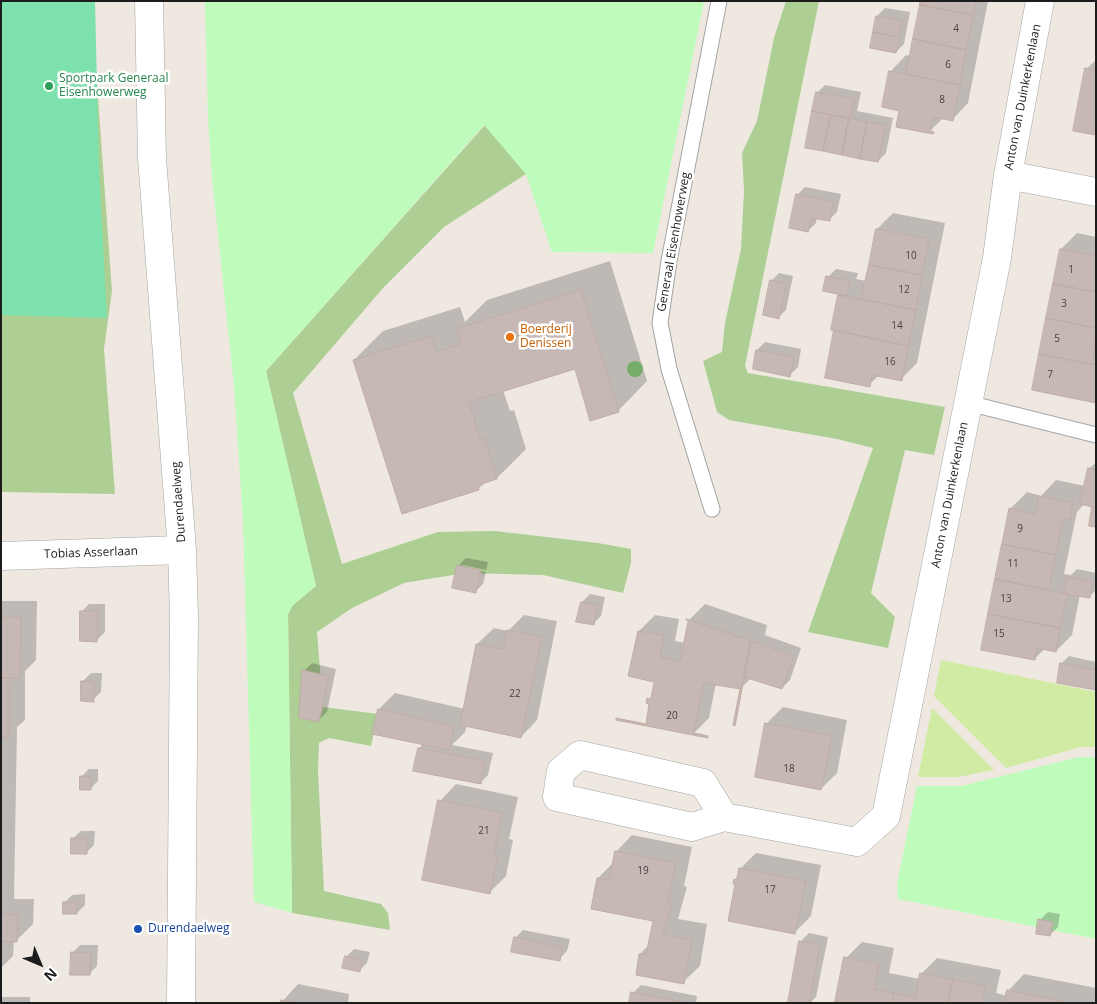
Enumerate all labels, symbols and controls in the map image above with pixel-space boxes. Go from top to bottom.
house number: 4 [953,23,959,35]
street label: Anton van Duinkerkenlaan [1002,23,1044,171]
house number: 6 [945,59,951,71]
place label: Sportpark Generaal Eisenhowerweg [59,72,168,100]
marker: Sportpark Generaal Eisenhowerweg [43,80,55,92]
house number: 8 [939,94,945,106]
street label: Generaal Eisenhowerweg [655,171,693,313]
house number: 10 [905,250,917,262]
house number: 1 [1068,264,1074,276]
house number: 12 [898,284,910,296]
house number: 3 [1061,298,1067,310]
house number: 14 [891,320,903,332]
place label: Boerderij Denissen [520,323,572,351]
marker: Boerderij Denissen [504,331,516,343]
house number: 5 [1054,333,1060,345]
house number: 16 [884,356,896,368]
house number: 7 [1047,369,1053,381]
street label: Anton van Duinkerkenlaan [929,421,971,569]
street label: Durendaelweg [169,461,189,543]
house number: 9 [1017,523,1023,535]
street label: Tobias Asserlaan [44,544,138,562]
house number: 11 [1007,558,1019,570]
house number: 13 [1000,593,1012,605]
house number: 15 [993,628,1005,640]
house number: 22 [509,688,521,700]
house number: 20 [666,710,678,722]
house number: 18 [783,763,795,775]
house number: 21 [478,825,490,837]
house number: 19 [637,865,649,877]
house number: 17 [764,884,776,896]
place label: Durendaelweg [148,922,229,936]
marker: Durendaelweg [132,923,144,935]
north arrow [15,939,65,989]
text: N [40,964,62,986]

